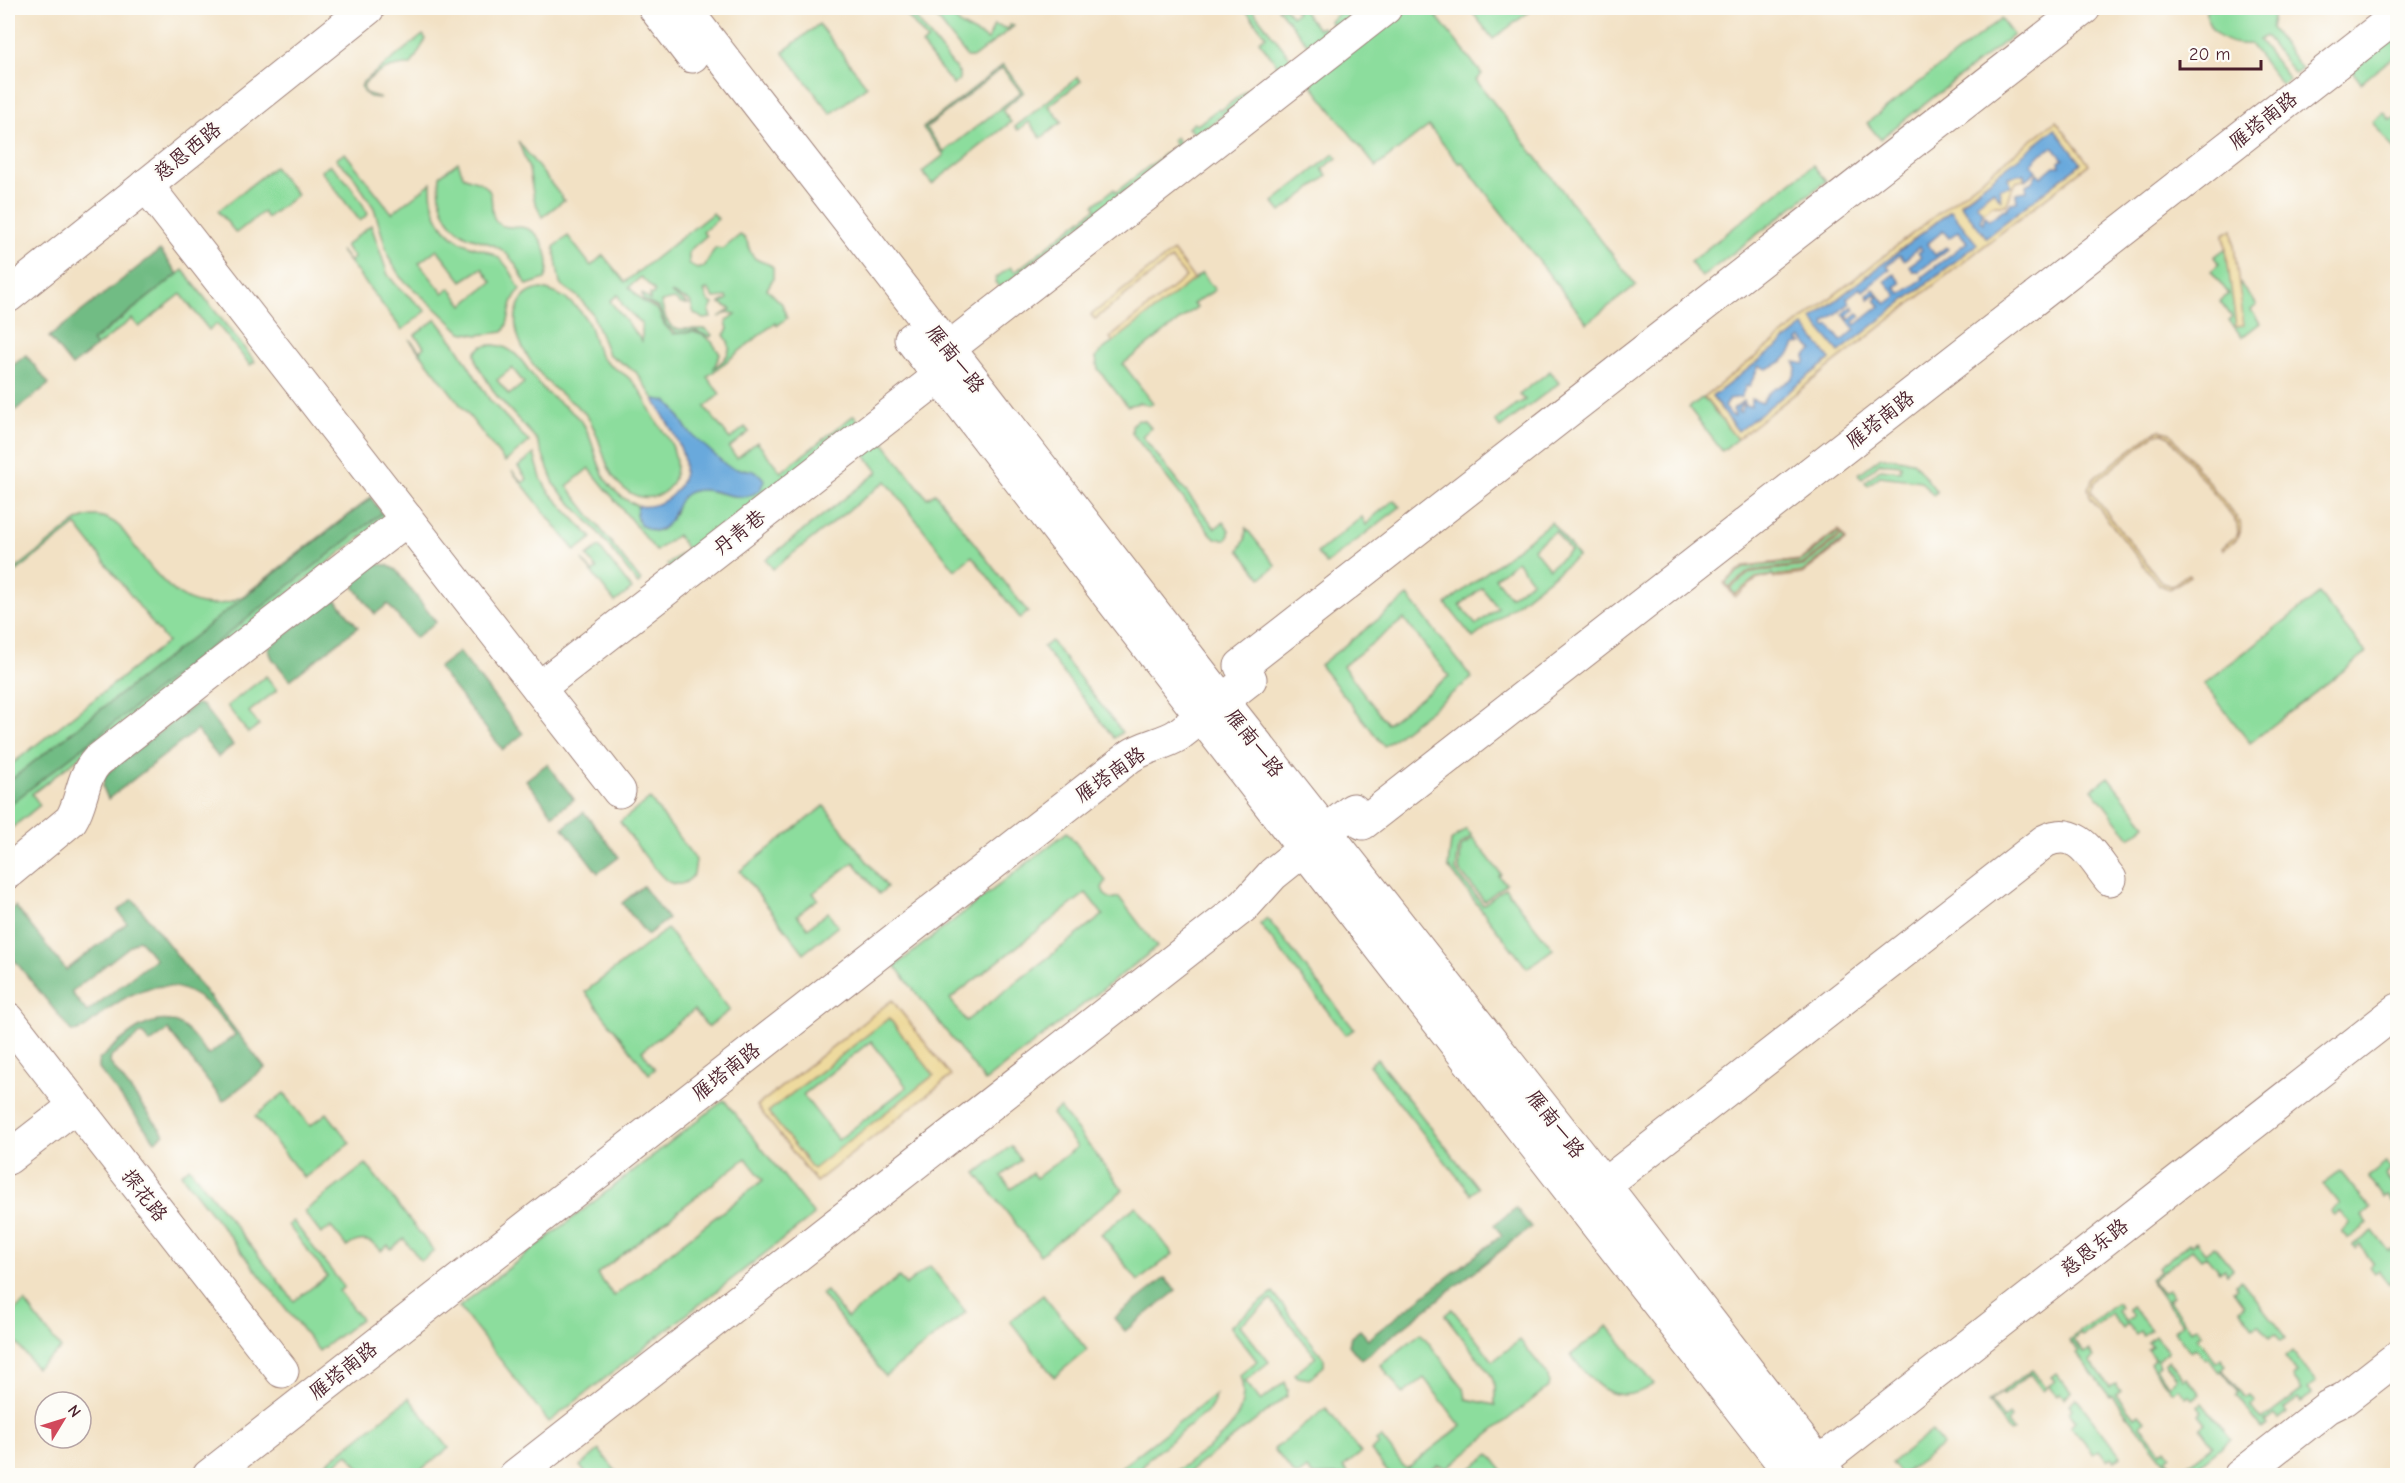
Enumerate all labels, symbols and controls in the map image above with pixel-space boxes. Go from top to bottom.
scale bar [2180,33,2261,71]
text: 20 m [2189,44,2230,65]
street label: 雁塔南路 [2225,86,2303,154]
street label: 慈恩西路 [149,117,226,185]
street label: 雁南一路 [922,321,990,399]
street label: 雁塔南路 [1842,385,1920,453]
street label: 丹青巷 [709,504,771,560]
street label: 雁南一路 [1221,705,1289,783]
street label: 雁塔南路 [1071,741,1150,807]
street label: 雁塔南路 [688,1037,766,1105]
street label: 雁南一路 [1522,1086,1590,1164]
street label: 探花路 [117,1165,173,1227]
street label: 慈恩东路 [2056,1213,2134,1281]
street label: 雁塔南路 [305,1336,383,1404]
north arrow [33,1390,93,1450]
text: N [64,1402,84,1421]

